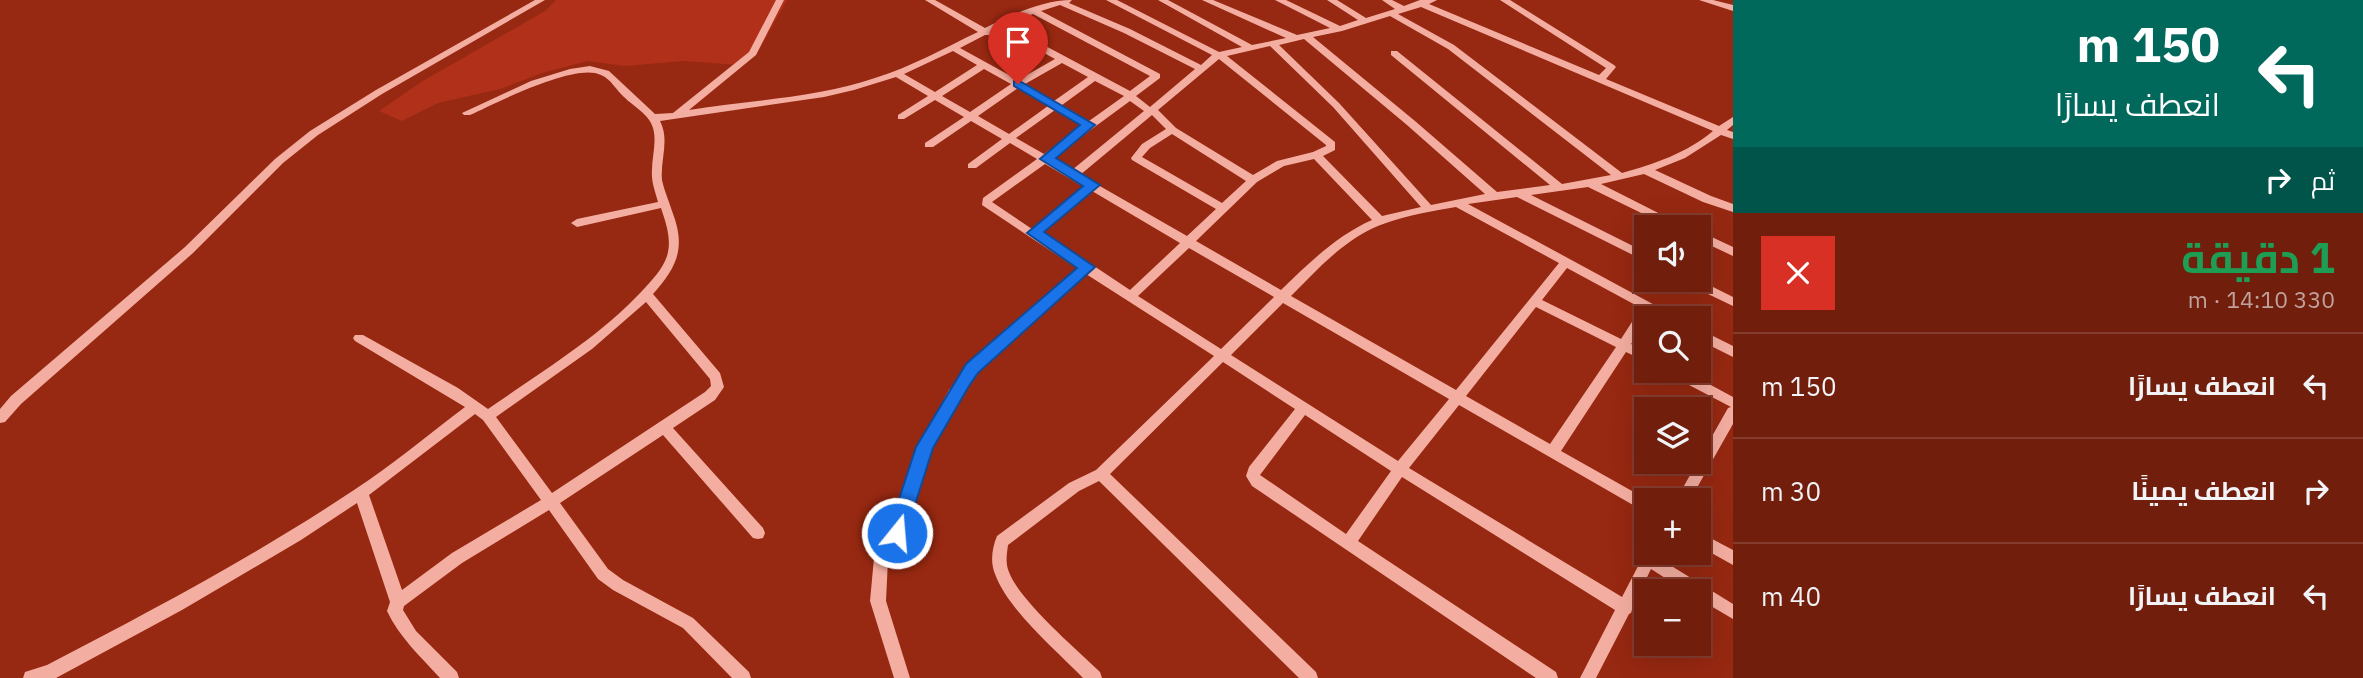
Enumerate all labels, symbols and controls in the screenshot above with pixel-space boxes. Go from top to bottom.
pin [988,12.0,1048,84]
text: 150 m [2076,12,2220,75]
icon: arrive [999,23,1037,61]
icon: left [2244,28,2335,119]
text: انعطف يسارًا [2055,83,2220,125]
icon: right [2259,161,2297,199]
text: ثم [2311,163,2335,197]
map controls [1634,215,1711,656]
button: sound [1634,215,1711,292]
text: 1 دقيقة [2181,230,2335,285]
button: close [1761,236,1835,310]
text: 330 m · 14:10 [2188,284,2335,314]
button: search [1634,306,1711,383]
icon: left [2297,367,2335,405]
text: انعطف يسارًا [2128,368,2276,402]
text: 150 m [1761,369,1837,403]
button: layers [1634,397,1711,474]
icon: right [2297,472,2335,510]
text: انعطف يمينًا [2131,473,2276,507]
text: 30 m [1761,474,1821,508]
button: + [1634,488,1711,565]
position arrow [860,496,934,570]
icon: left [2297,577,2335,615]
text: انعطف يسارًا [2128,578,2276,612]
button: − [1634,579,1711,656]
text: 40 m [1761,579,1821,613]

